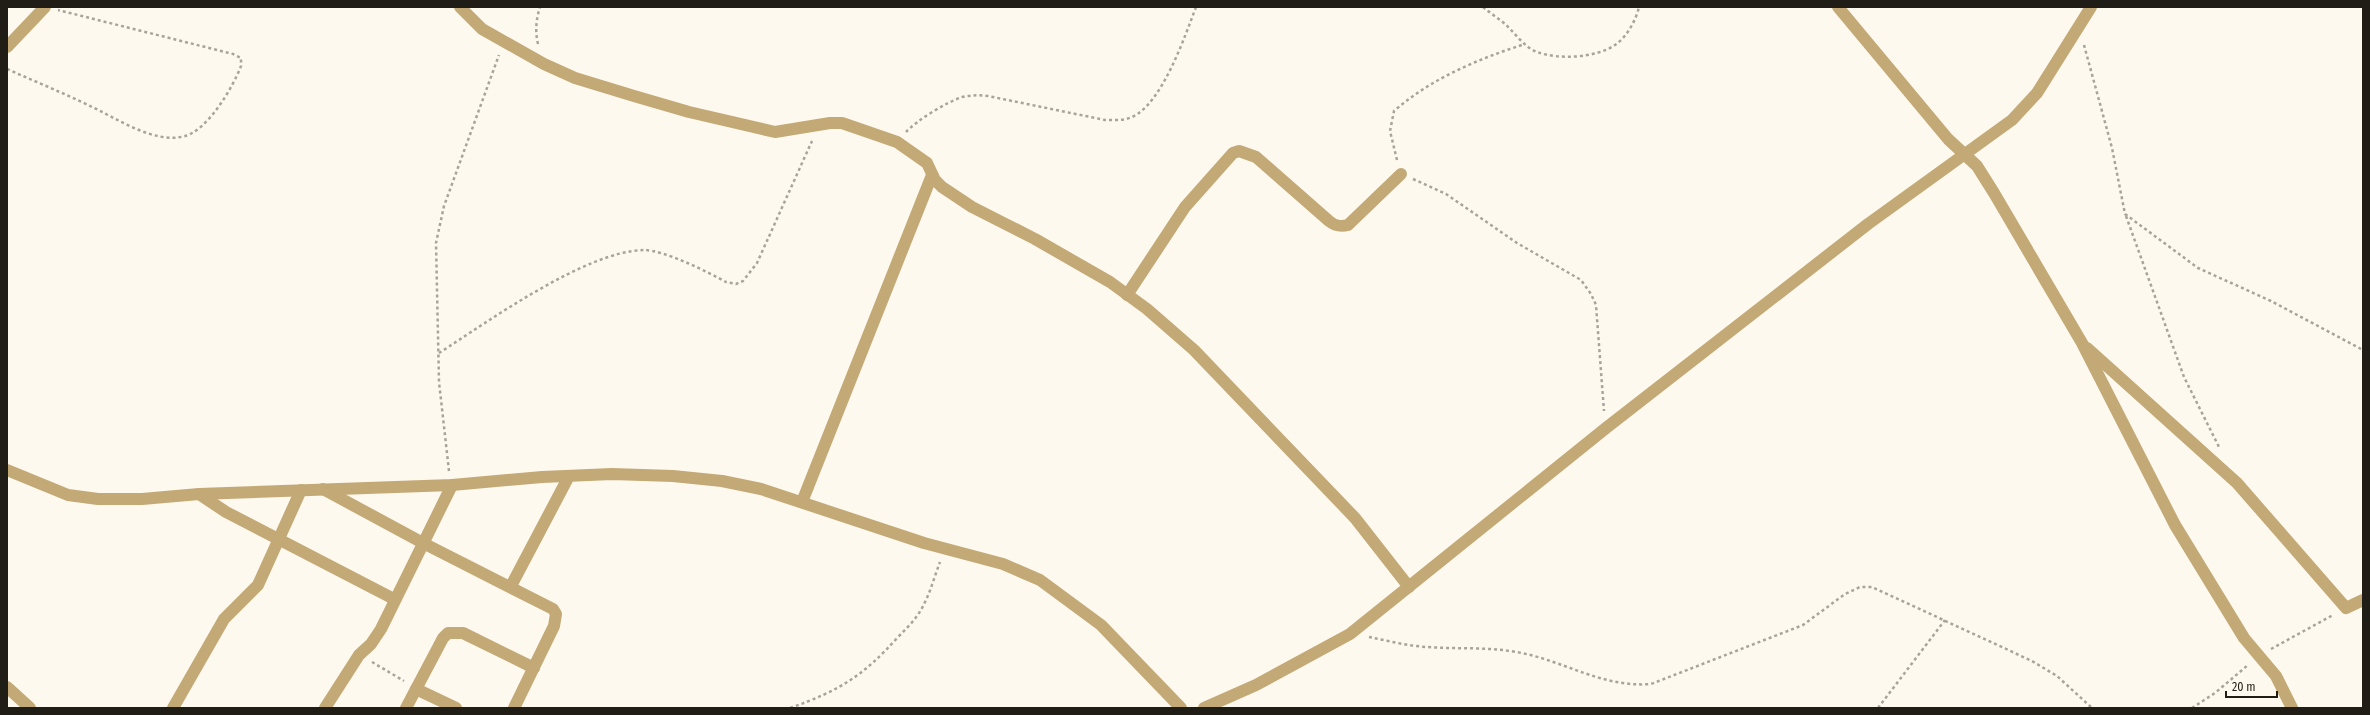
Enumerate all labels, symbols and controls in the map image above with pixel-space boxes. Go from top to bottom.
scale bar [2226,673,2277,699]
text: 20 m [2232,680,2256,694]

